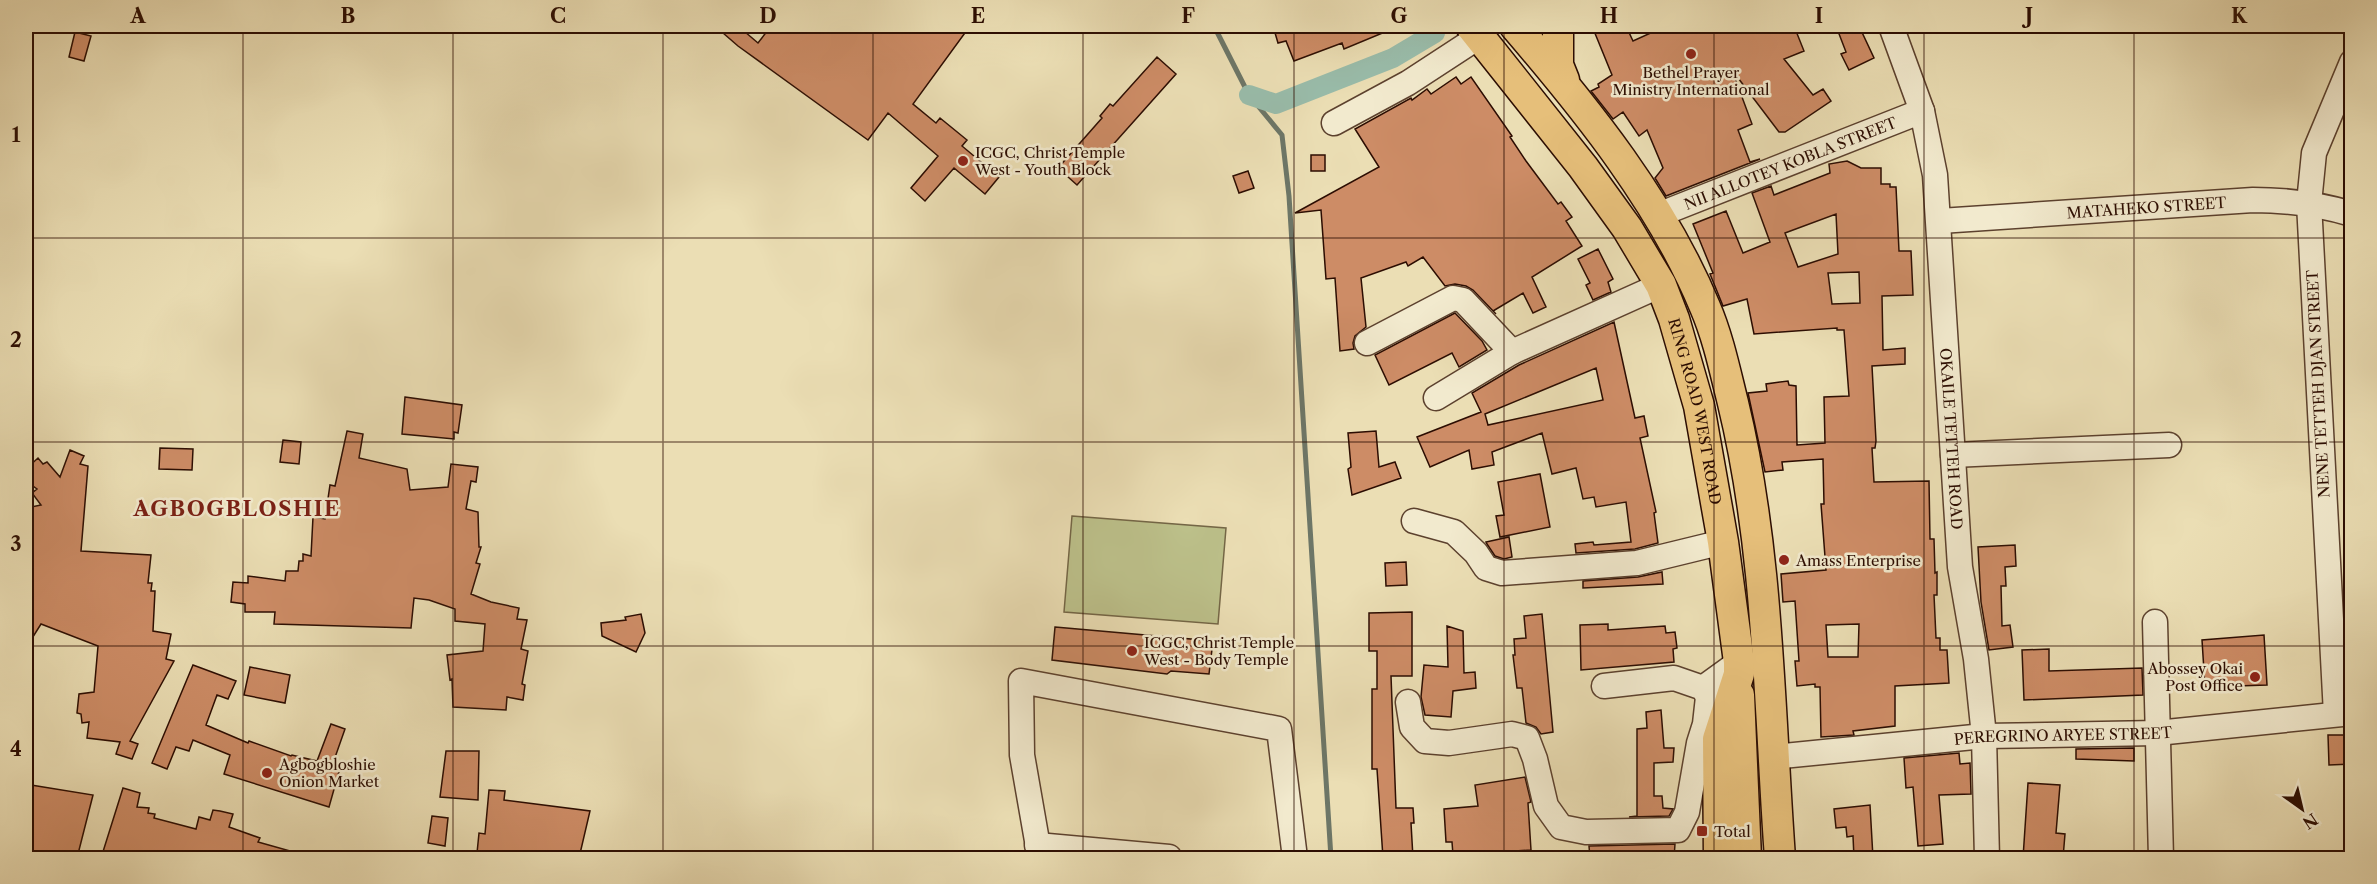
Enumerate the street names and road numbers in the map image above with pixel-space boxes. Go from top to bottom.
street label: NII ALLOTEY KOBLA STREET [1681,112,1900,213]
street label: MATAHEKO STREET [2066,192,2228,222]
street label: NENE TETTEH DJAN STREET [2302,269,2333,498]
street label: RING ROAD WEST ROAD [1665,316,1726,506]
street label: OKAILE TETTEH ROAD [1937,347,1967,530]
street label: PEREGRINO ARYEE STREET [1953,722,2174,748]

